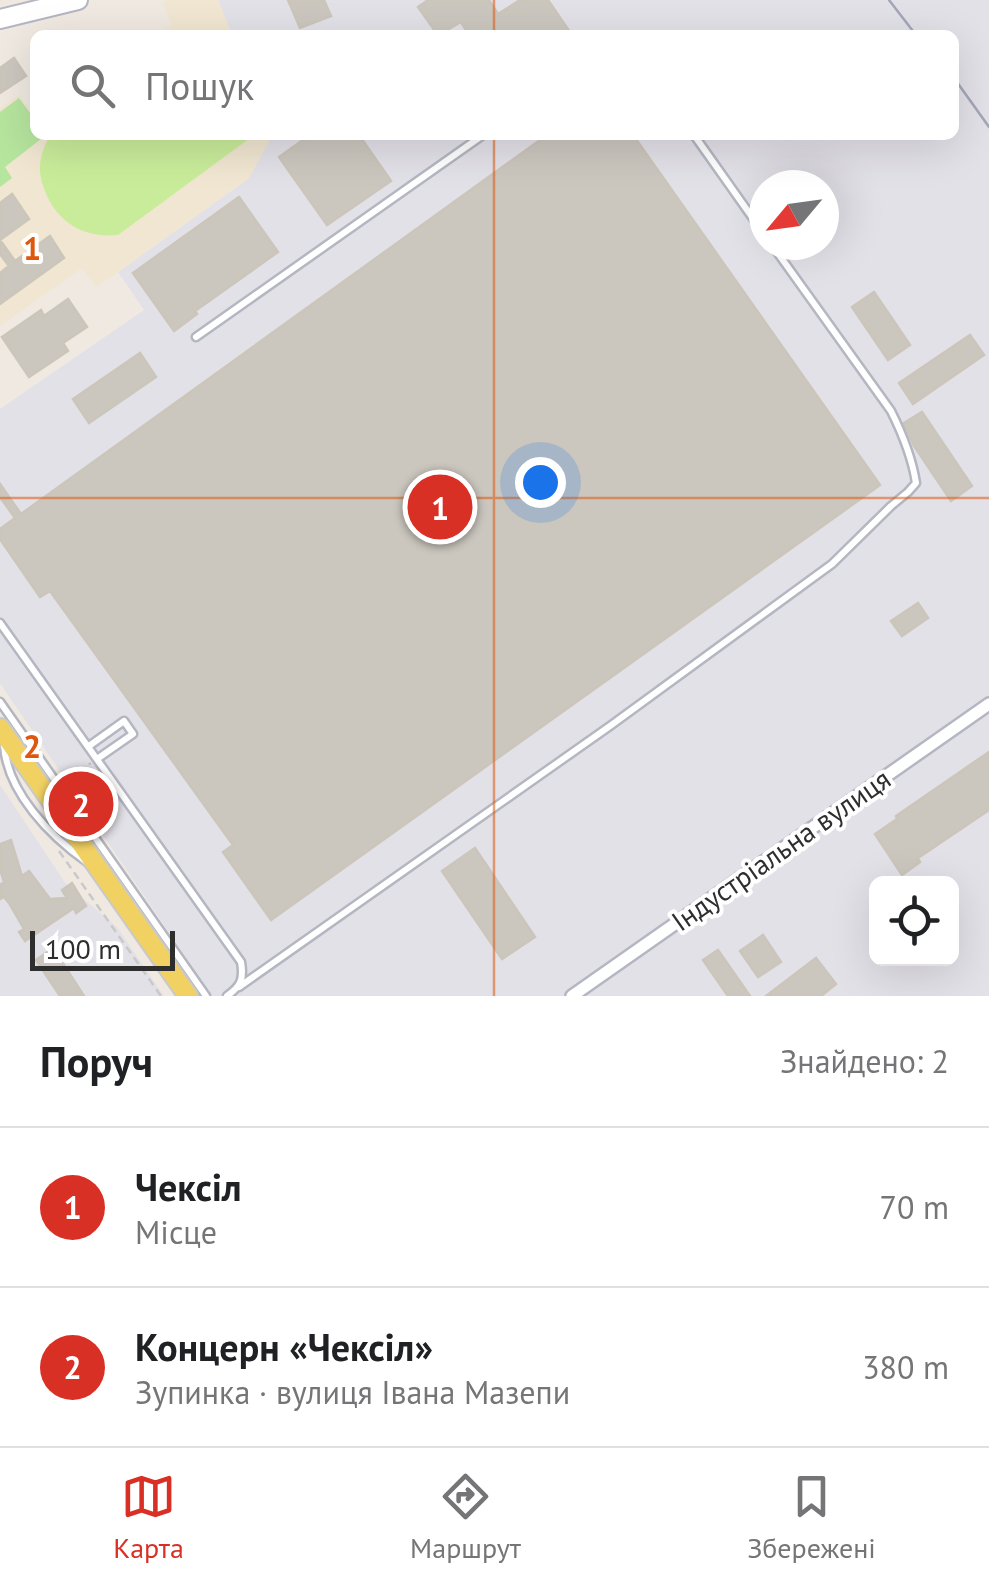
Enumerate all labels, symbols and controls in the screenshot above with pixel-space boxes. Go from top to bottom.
search box [30,30,959,140]
icon: search [65,58,120,113]
text: Пошук [145,61,254,110]
north arrow [749,170,839,260]
text: 1 [23,227,41,269]
your location [515,457,566,508]
pin: 1 [408,470,472,544]
text: 2 [23,725,41,767]
street label: Індустріальна вулиця [664,760,898,939]
pin: 2 [48,766,114,842]
map controls [869,876,959,966]
button: locate [869,876,959,966]
scale bar [30,926,175,970]
text: 100 m [45,930,121,967]
text: Поруч [40,1034,153,1089]
text: Знайдено: 2 [780,1040,949,1082]
text: Чексіл [135,1162,242,1211]
text: 1 [63,1186,82,1228]
text: 70 m [880,1186,949,1228]
text: Місце [135,1211,217,1253]
text: Концерн «Чексіл» [135,1322,433,1371]
text: 2 [63,1346,82,1388]
text: 380 m [862,1346,949,1388]
text: Зупинка · вулиця Івана Мазепи [135,1371,570,1413]
tab: Карта [113,1469,184,1566]
tab: Маршрут [410,1469,521,1566]
tab: Збережені [747,1469,876,1566]

